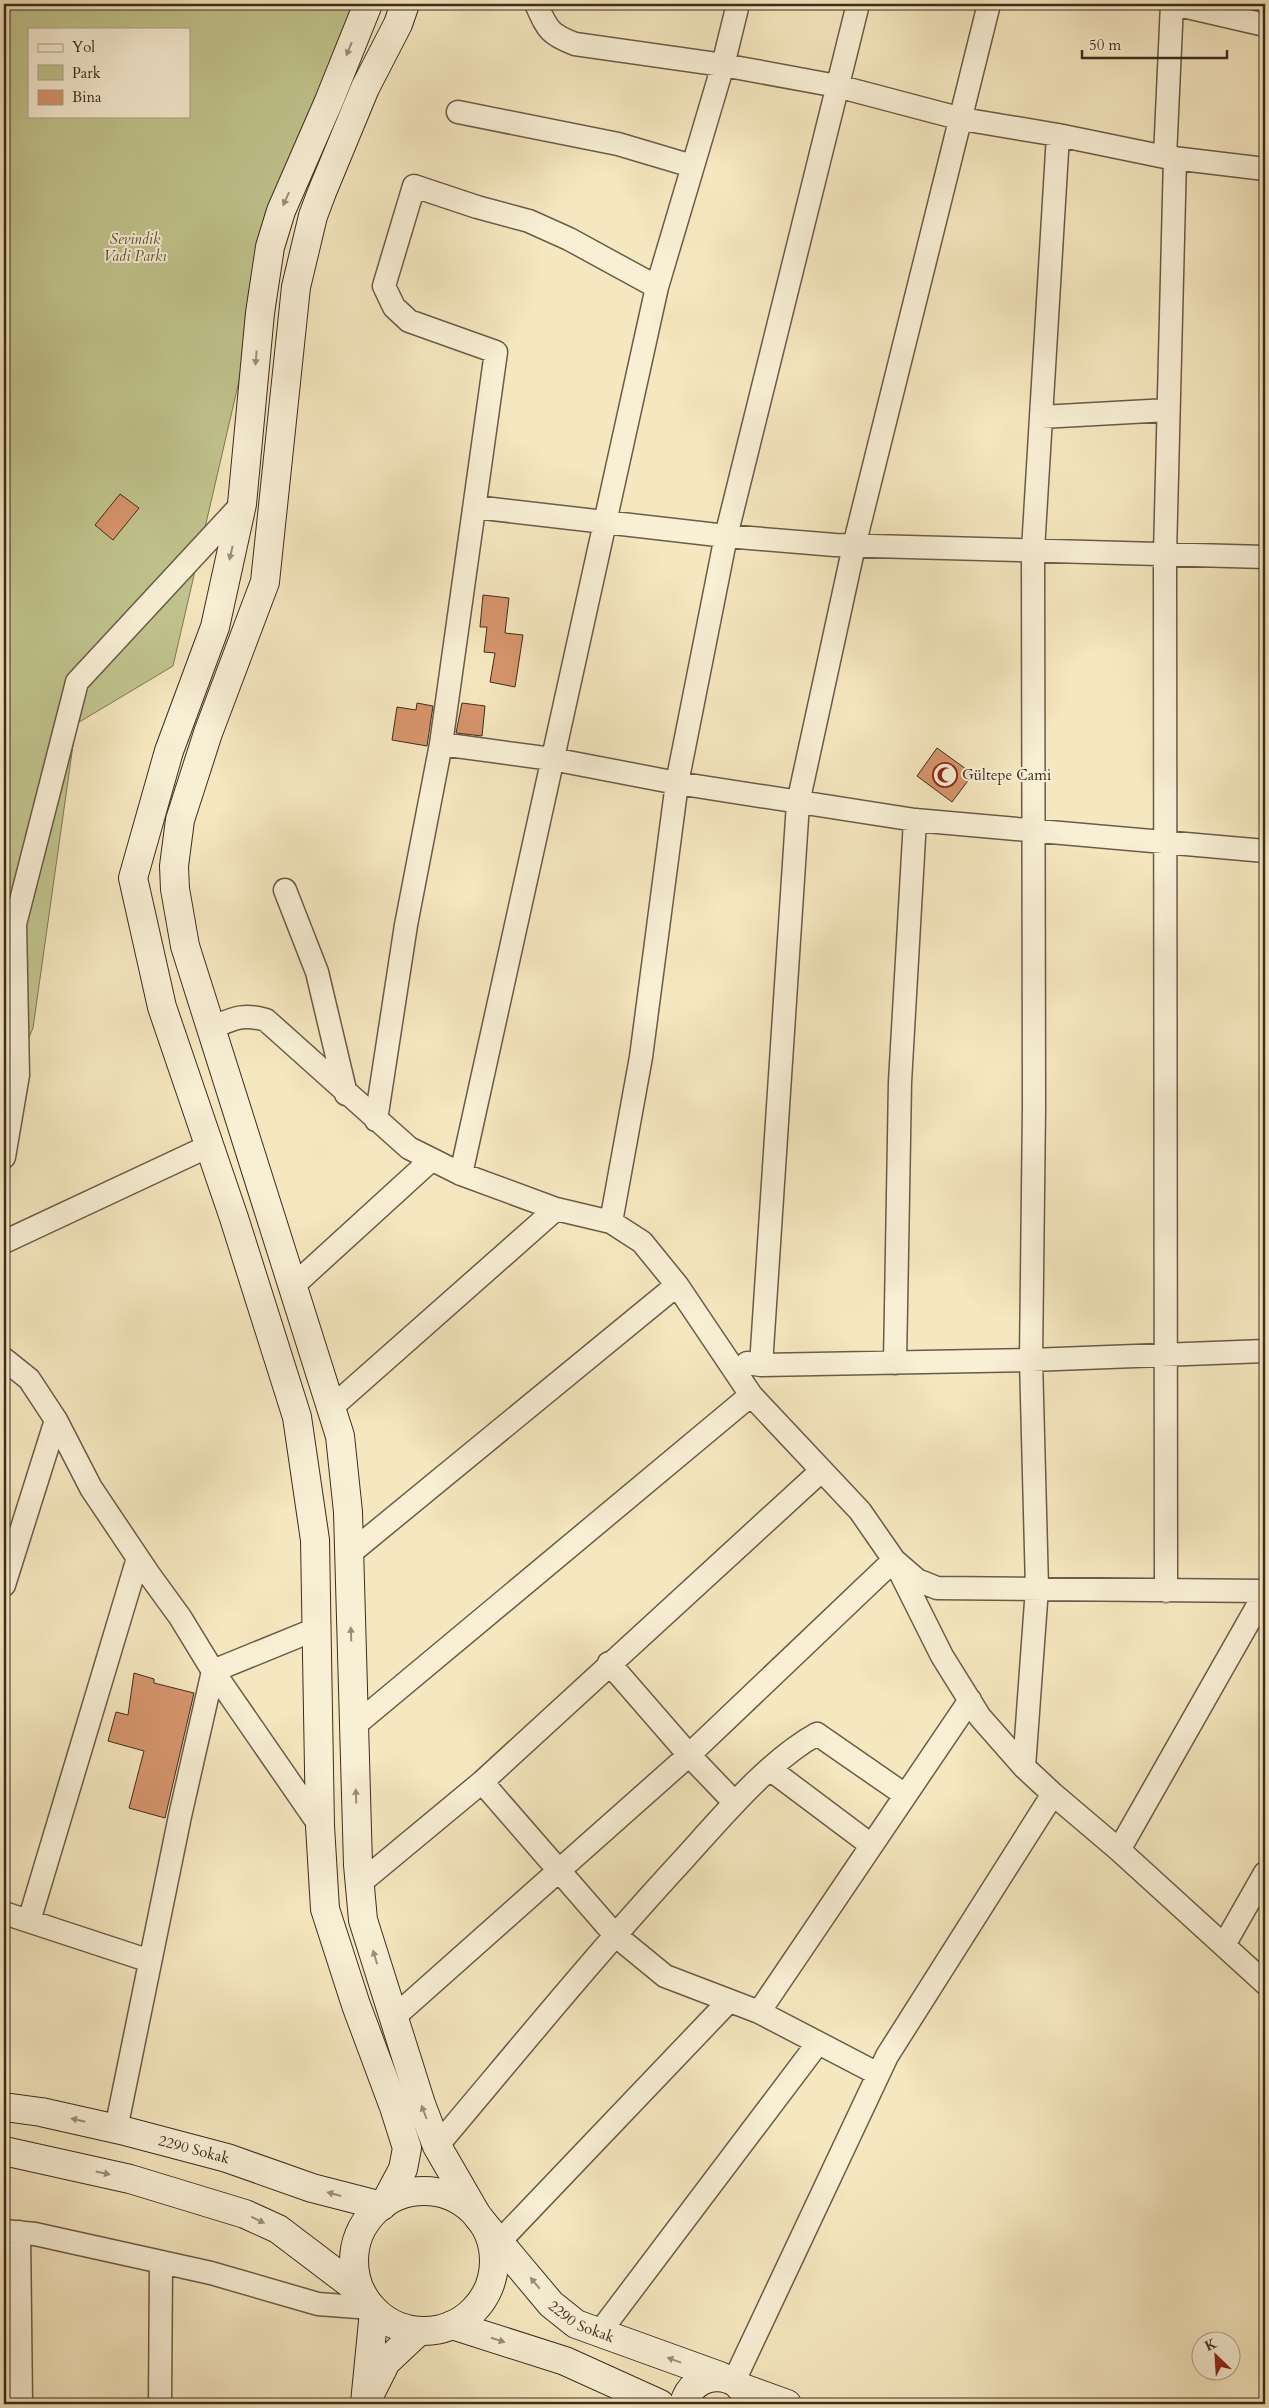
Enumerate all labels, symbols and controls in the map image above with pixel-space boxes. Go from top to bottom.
legend [28,28,190,118]
scale bar [1082,28,1226,60]
text: 50 m [1089,35,1121,55]
text: Yol [72,37,95,57]
one-way arrow [345,42,353,56]
text: Park [72,63,101,83]
text: Bina [72,87,102,107]
one-way arrow [281,192,289,206]
park label: Sevindik Vadi Parkı [104,229,167,266]
one-way arrow [252,350,260,366]
one-way arrow [227,546,235,561]
mosque icon: Gültepe Cami [932,762,958,788]
place label: Gültepe Cami [962,765,1051,785]
one-way arrow [346,1626,354,1642]
one-way arrow [352,1788,360,1804]
one-way arrow [370,1949,378,1964]
one-way arrow [419,2104,427,2119]
one-way arrow [70,2116,85,2124]
street label: 2290 Sokak [156,2130,232,2168]
one-way arrow [95,2169,110,2177]
one-way arrow [327,2190,342,2198]
one-way arrow [251,2216,265,2224]
one-way arrow [529,2277,540,2290]
street label: 2290 Sokak [544,2296,617,2347]
north arrow [1192,2330,1242,2380]
text: K [1202,2333,1220,2356]
one-way arrow [491,2337,506,2344]
one-way arrow [666,2356,681,2364]

